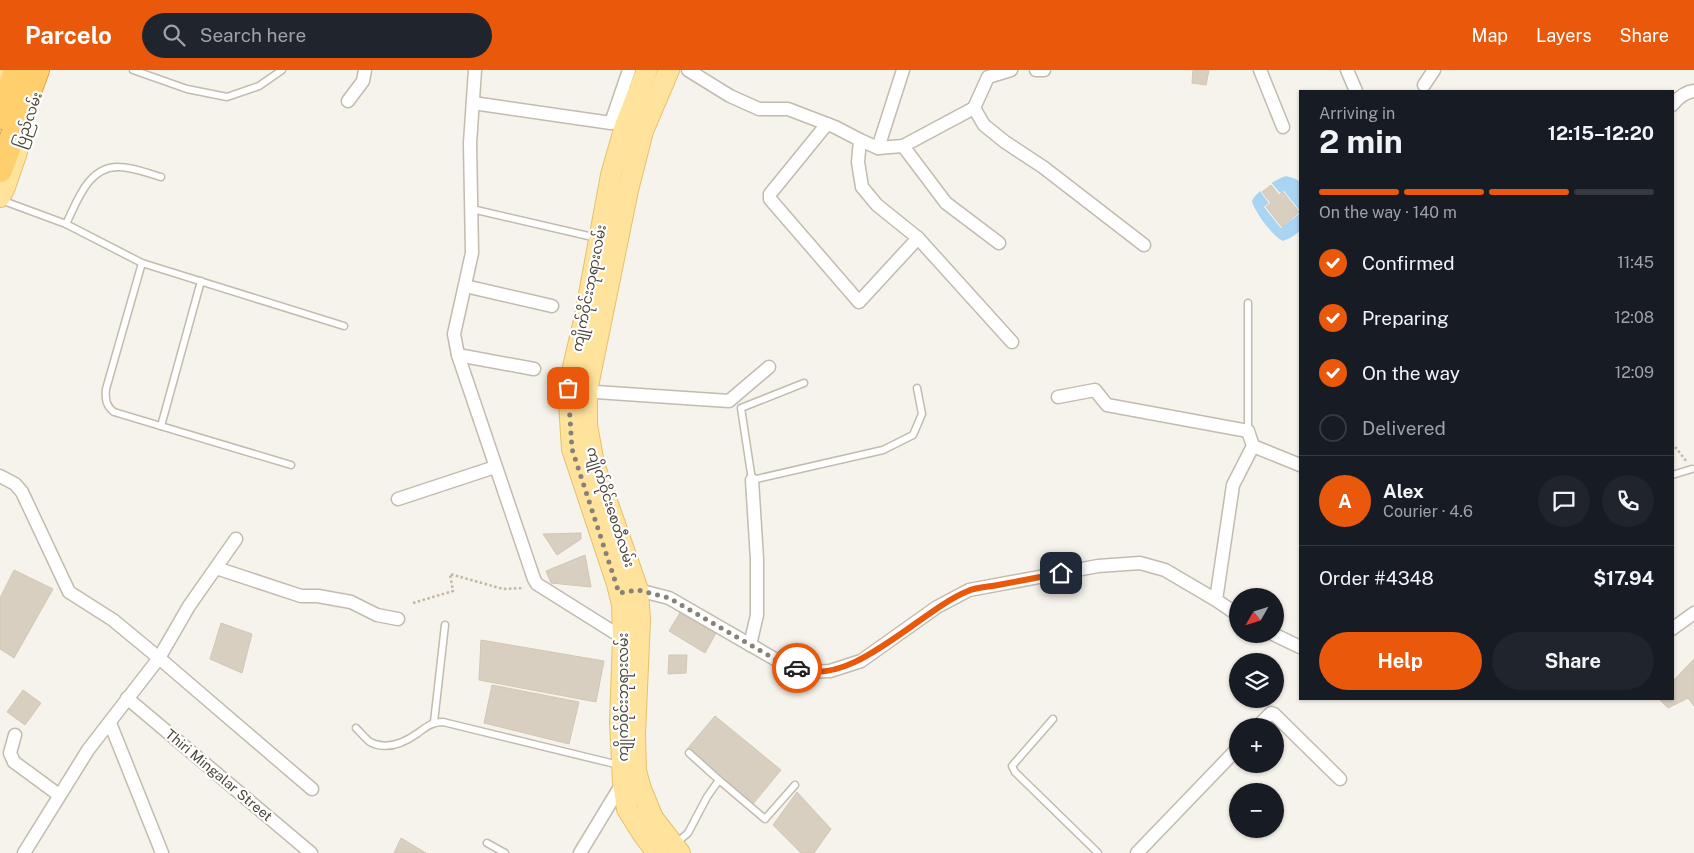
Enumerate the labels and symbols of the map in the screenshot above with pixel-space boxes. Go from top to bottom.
street label: ပြည်လမ်း [9,89,49,151]
street label: ကျိုက်ဝိုင်းဘုရားလမ်း [567,223,613,353]
pin [547,367,589,409]
street label: ကျိုက်ဝိုင်းစေတီလမ်း [580,444,640,571]
pin [1040,552,1082,594]
north arrow [1229,588,1284,642]
street label: ကျိုက်ဝိုင်းဘုရားလမ်း [613,633,635,761]
courier [772,643,822,693]
street label: Thiri Mingalar Street [162,726,276,824]

